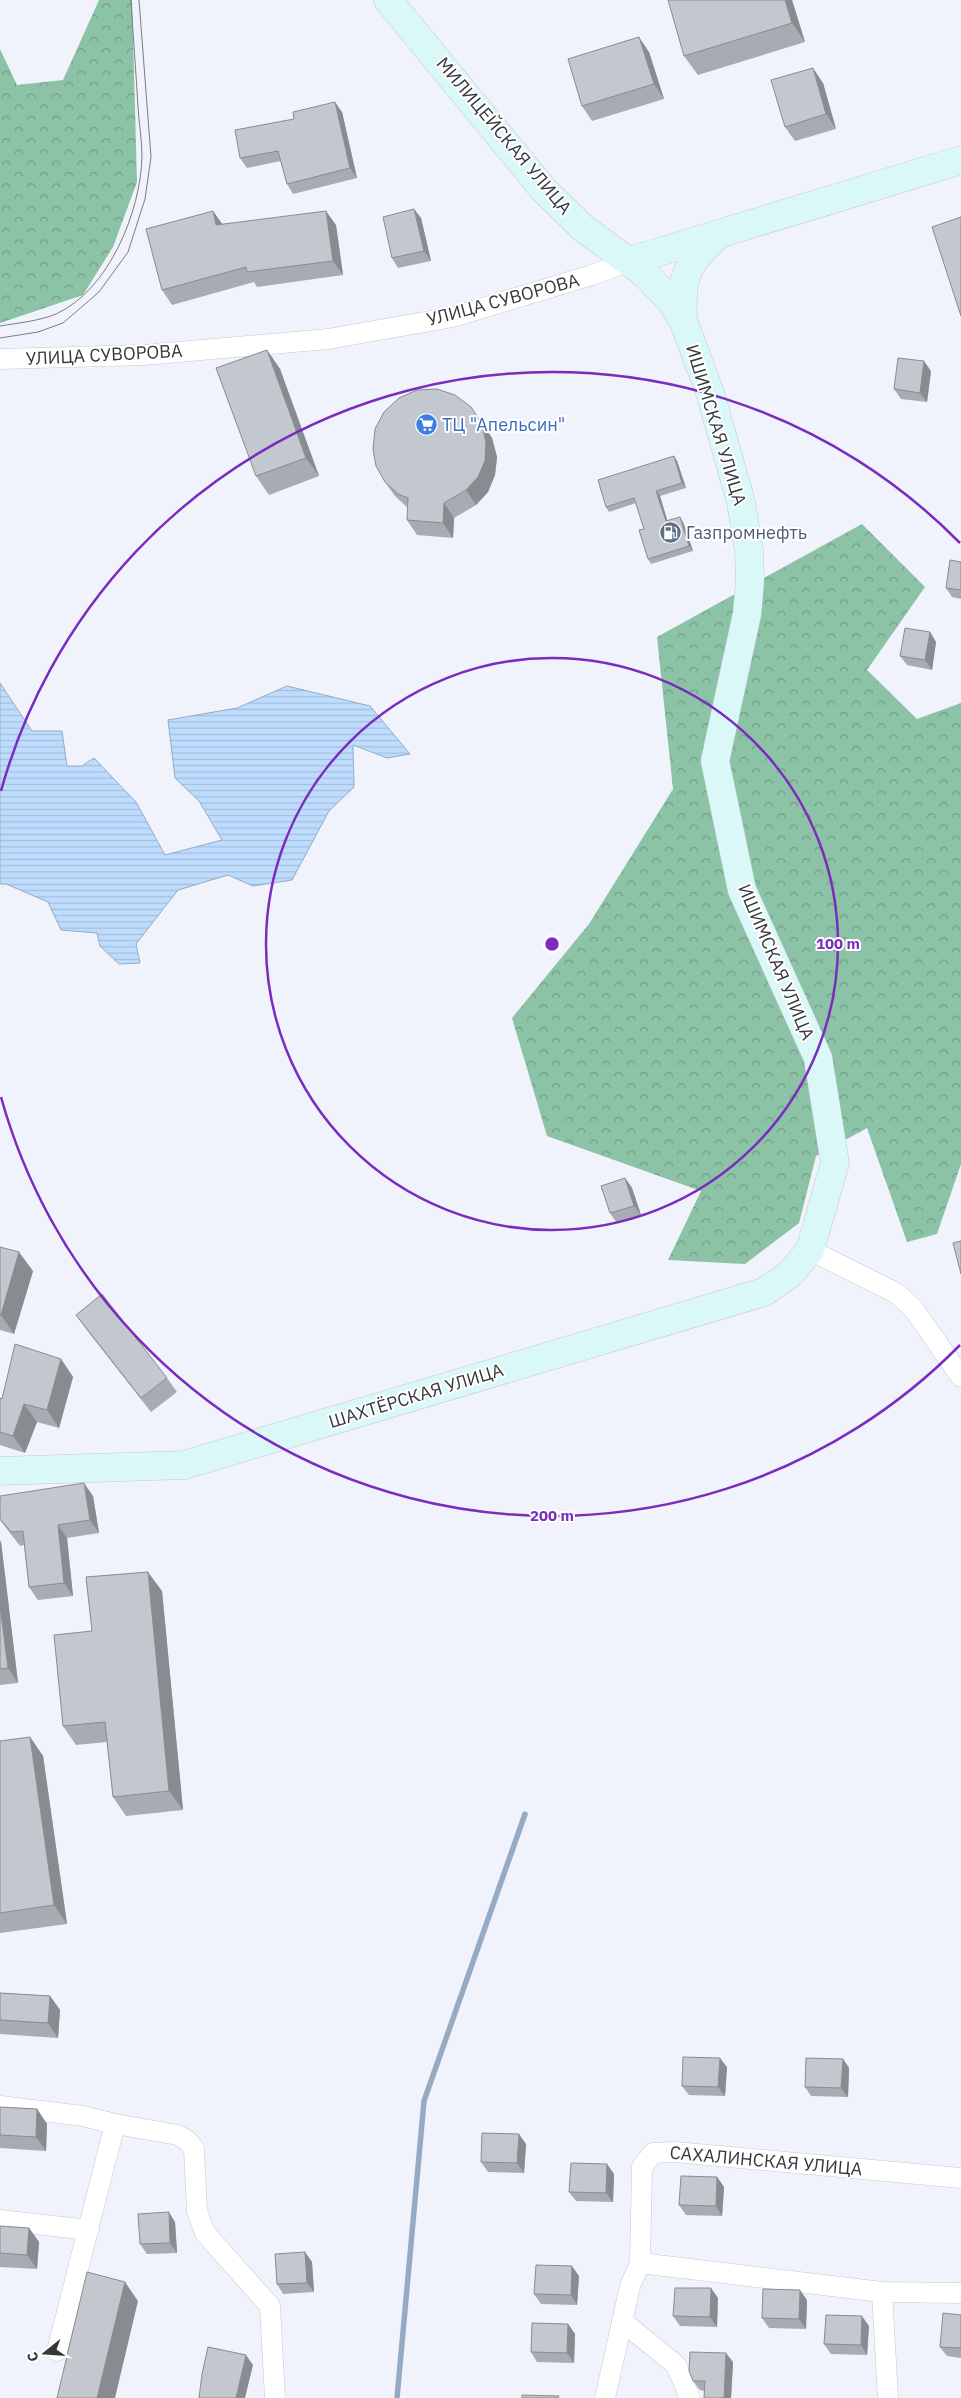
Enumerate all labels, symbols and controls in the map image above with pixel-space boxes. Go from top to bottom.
street label: МИЛИЦЕЙСКАЯ УЛИЦА [432,52,577,220]
street label: УЛИЦА СУВОРОВА [424,268,582,331]
street label: УЛИЦА СУВОРОВА [25,339,183,370]
street label: ИШИМСКАЯ УЛИЦА [681,342,752,509]
supermarket icon: ТЦ "Апельсин" [414,413,438,437]
place label: ТЦ "Апельсин" [442,413,565,436]
fuel station icon: Газпромнефть [658,521,682,545]
place label: Газпромнефть [686,521,807,544]
street label: ИШИМСКАЯ УЛИЦА [733,880,820,1044]
text: 100 m [816,934,860,953]
centre of rings [543,935,561,953]
street label: ШАХТЁРСКАЯ УЛИЦА [326,1358,506,1433]
text: 200 m [530,1506,574,1525]
street label: САХАЛИНСКАЯ УЛИЦА [669,2141,864,2180]
north arrow [20,2328,70,2378]
text: С [23,2350,43,2364]

